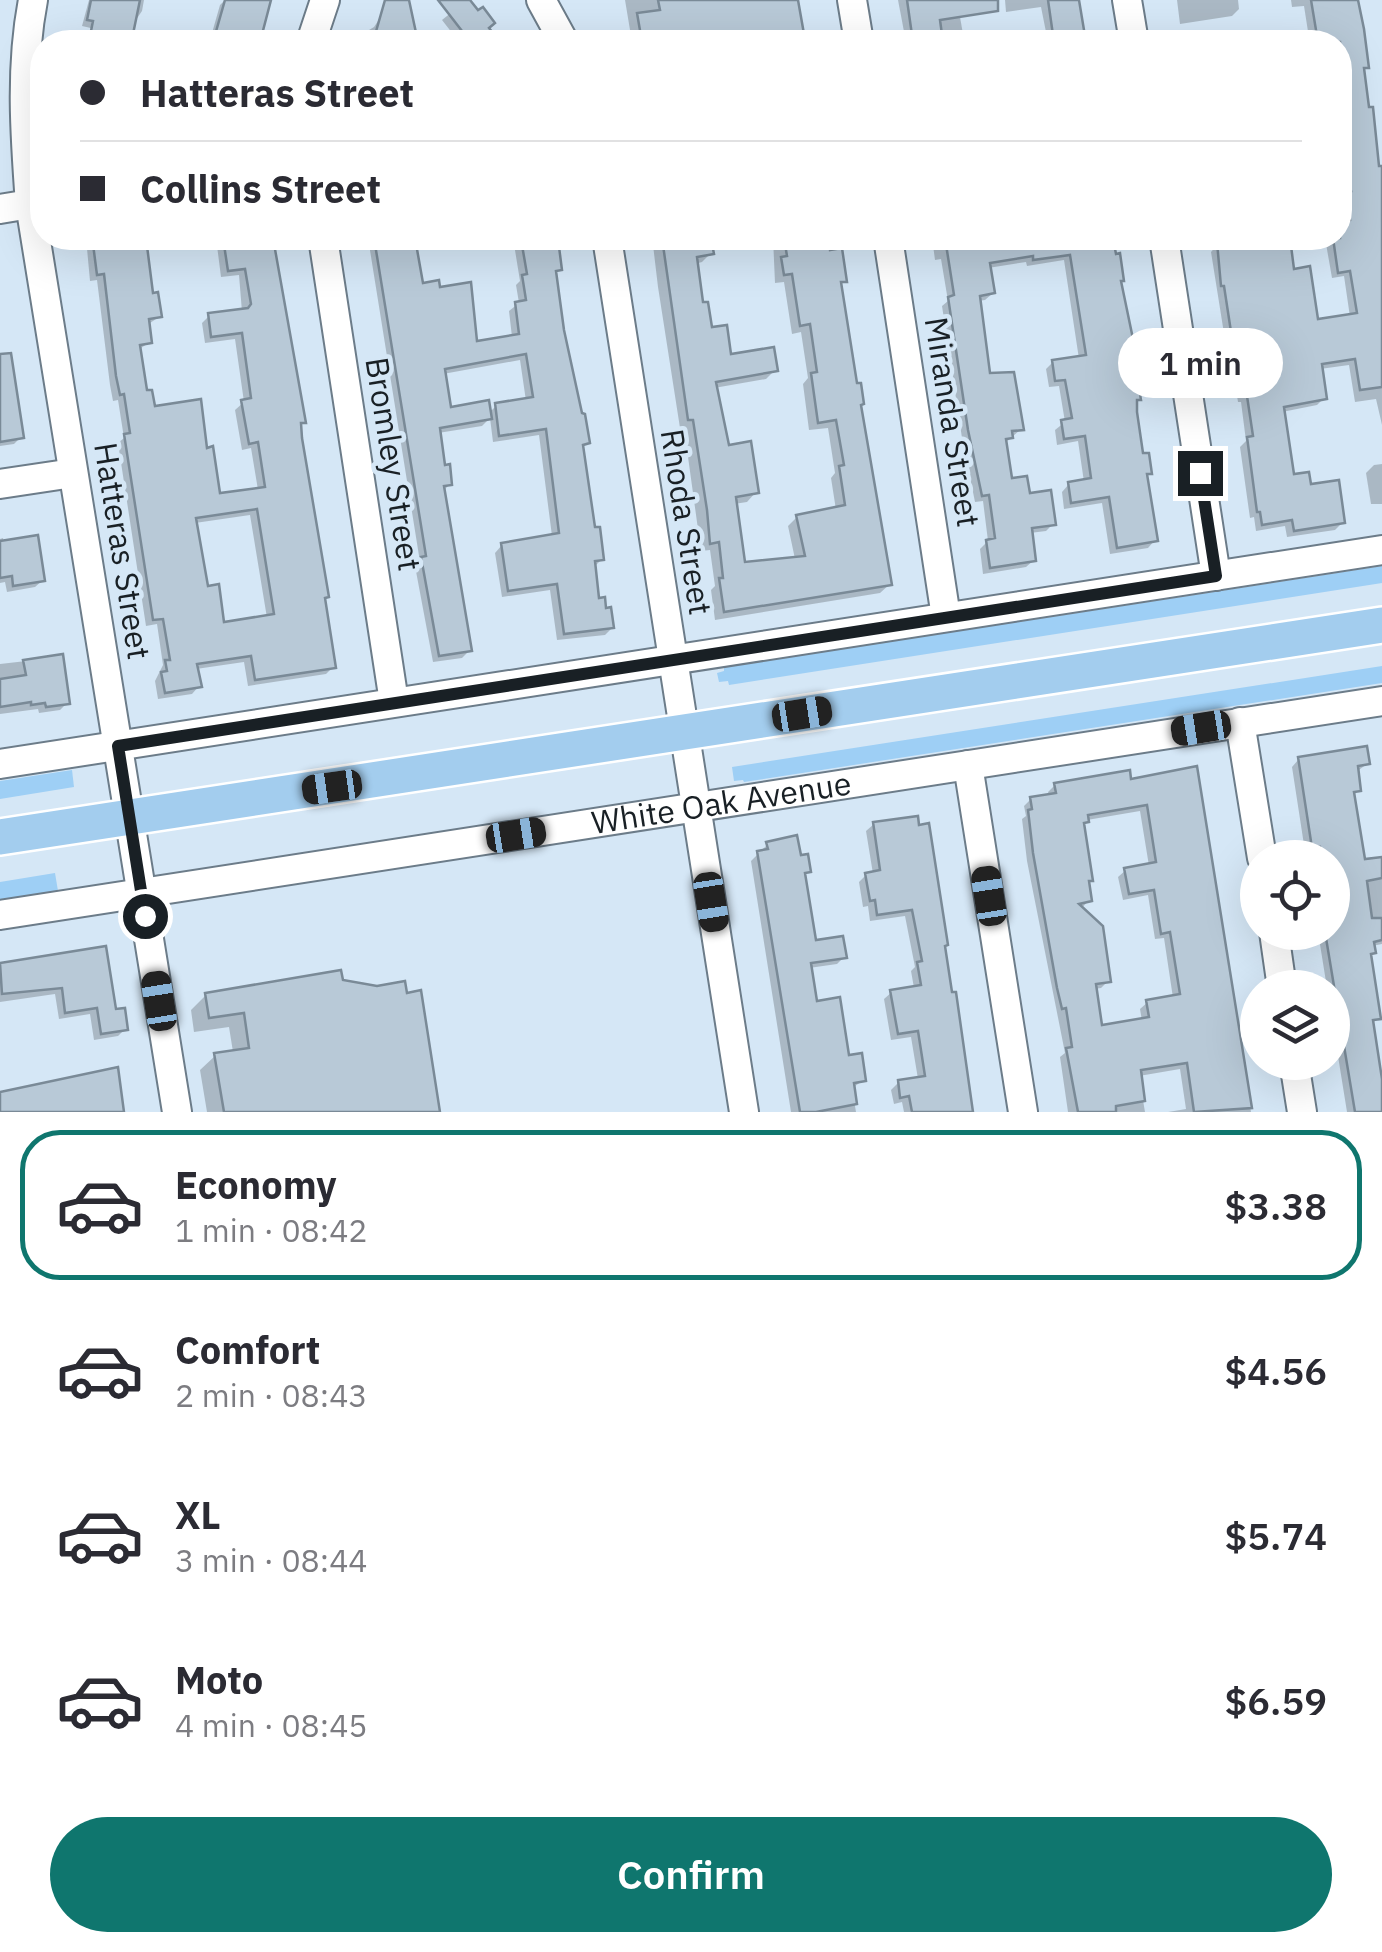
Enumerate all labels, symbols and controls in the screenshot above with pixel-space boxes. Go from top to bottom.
text: Hatteras Street [140,68,414,117]
text: Collins Street [140,164,381,213]
street label: Miranda Street [916,314,990,530]
callout: 1 min [1118,328,1282,398]
text: 1 min [1159,342,1242,384]
street label: Bromley Street [356,354,432,574]
street label: Rhoda Street [652,426,722,618]
street label: Hatteras Street [85,439,161,662]
route end [1178,451,1223,496]
car [770,694,834,734]
car [1169,708,1233,748]
street label: White Oak Avenue [589,762,854,843]
car [300,768,364,806]
car [484,815,548,855]
map controls [1240,840,1350,1080]
button: locate [1240,840,1350,950]
car [969,864,1009,928]
car [691,870,731,934]
route start [123,894,168,939]
car [139,969,179,1033]
button: layers [1240,970,1350,1080]
icon: car [55,1160,145,1250]
text: Economy [175,1160,337,1209]
text: $3.38 [1224,1181,1327,1230]
text: 1 min · 08:42 [175,1209,368,1251]
icon: car [55,1325,145,1415]
text: Comfort [175,1325,320,1374]
text: $4.56 [1224,1346,1327,1395]
text: 2 min · 08:43 [175,1374,368,1416]
icon: car [55,1490,145,1580]
text: XL [175,1490,221,1539]
text: $5.74 [1224,1511,1327,1560]
text: 3 min · 08:44 [175,1539,368,1581]
icon: car [55,1655,145,1745]
text: Moto [175,1655,263,1704]
text: $6.59 [1224,1676,1327,1725]
text: 4 min · 08:45 [175,1704,368,1746]
button: Confirm [50,1817,1332,1932]

